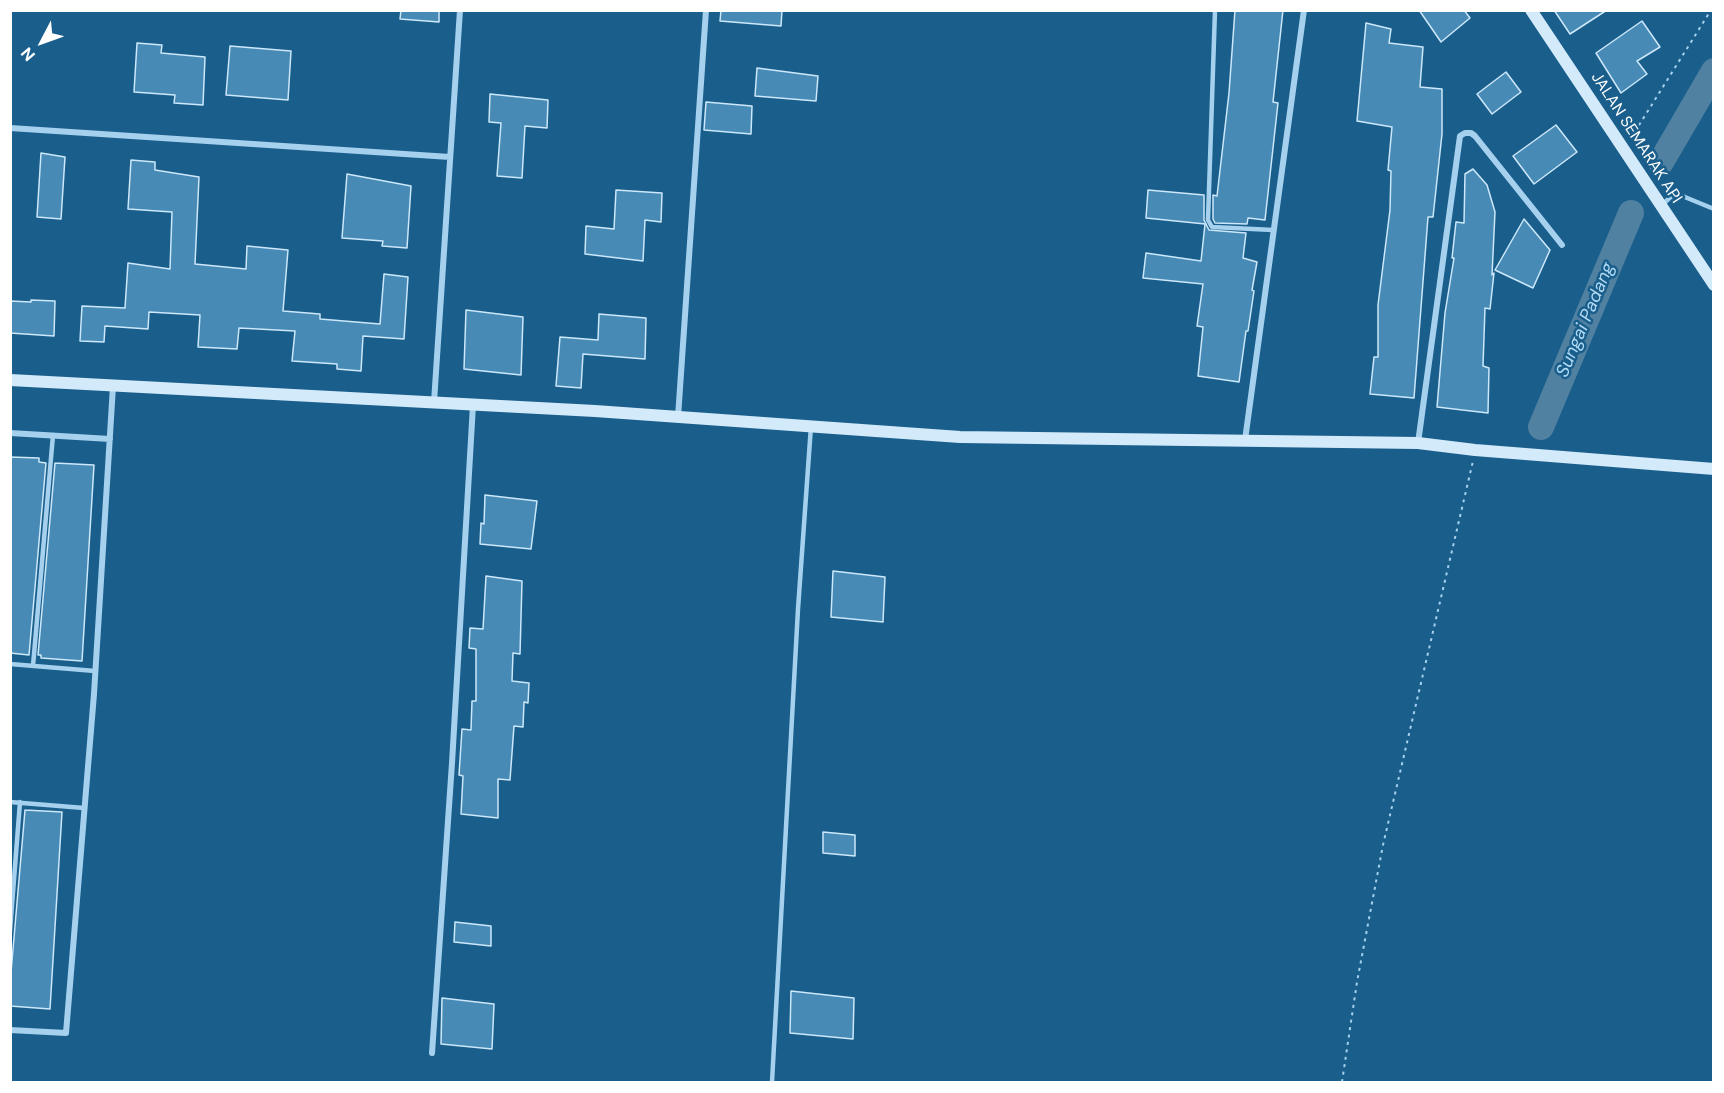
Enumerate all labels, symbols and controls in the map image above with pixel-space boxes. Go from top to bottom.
north arrow [12,12,72,72]
text: N [16,43,40,65]
street label: JALAN SEMARAK API [1586,69,1686,207]
water label: Sungai Padang [1552,259,1620,381]

